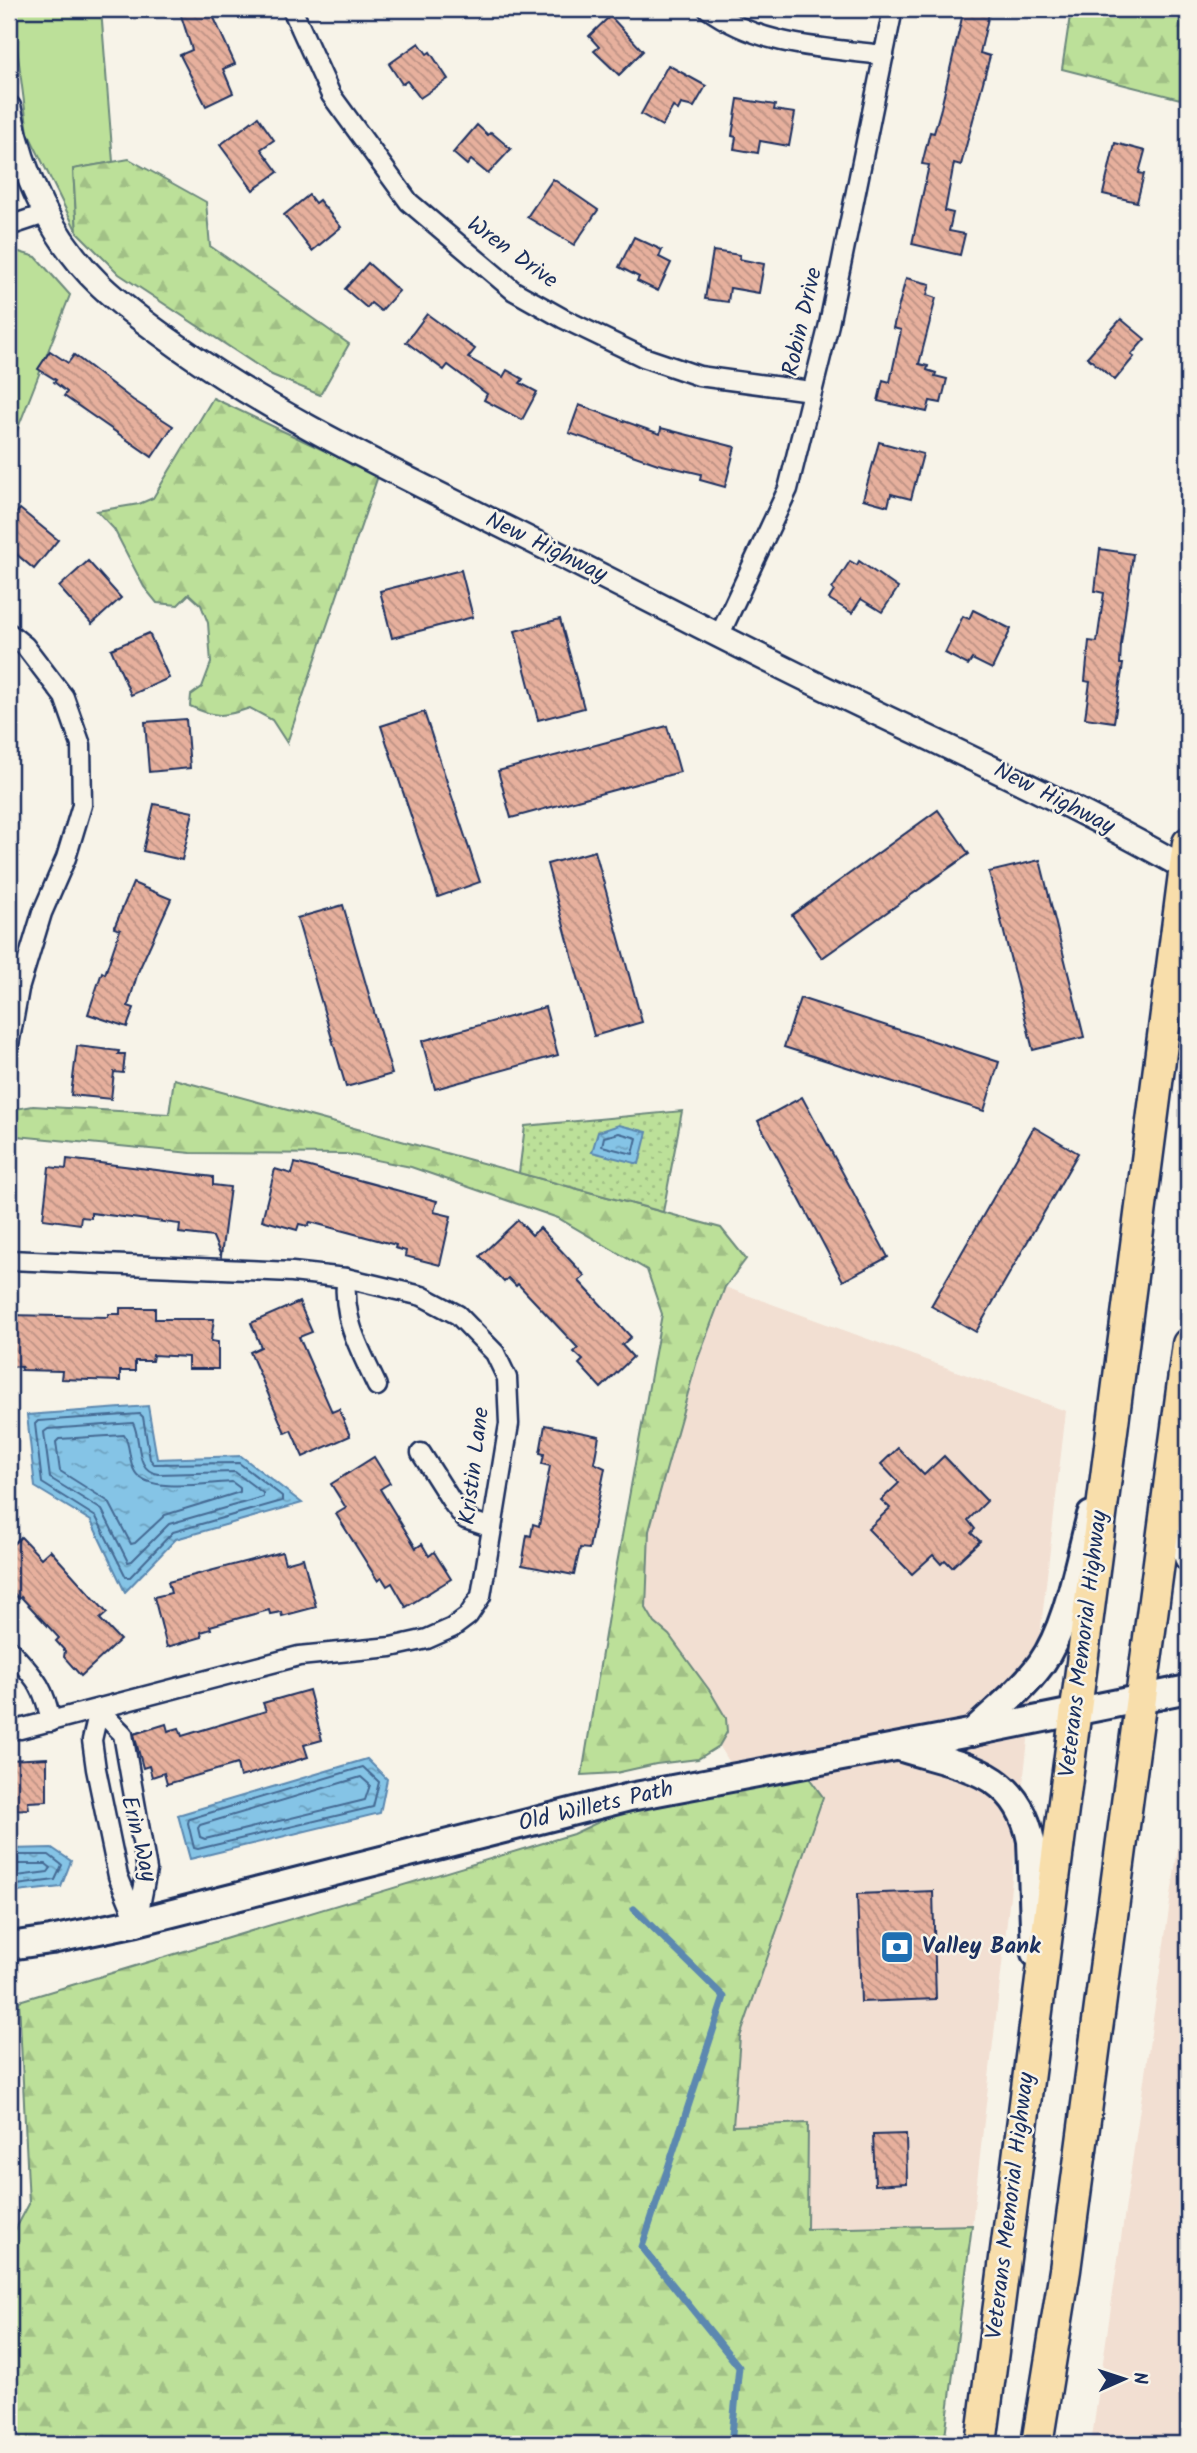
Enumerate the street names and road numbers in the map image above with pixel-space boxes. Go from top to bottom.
street label: Wren Drive [459,207,565,299]
street label: Robin Drive [773,264,833,380]
street label: New Highway [479,503,613,593]
street label: New Highway [987,753,1121,845]
street label: Kristin Lane [450,1405,500,1527]
street label: Veterans Memorial Highway [1050,1508,1118,1780]
street label: Old Willets Path [515,1772,677,1842]
street label: Erin Way [110,1792,166,1886]
street label: Veterans Memorial Highway [977,2070,1045,2342]

